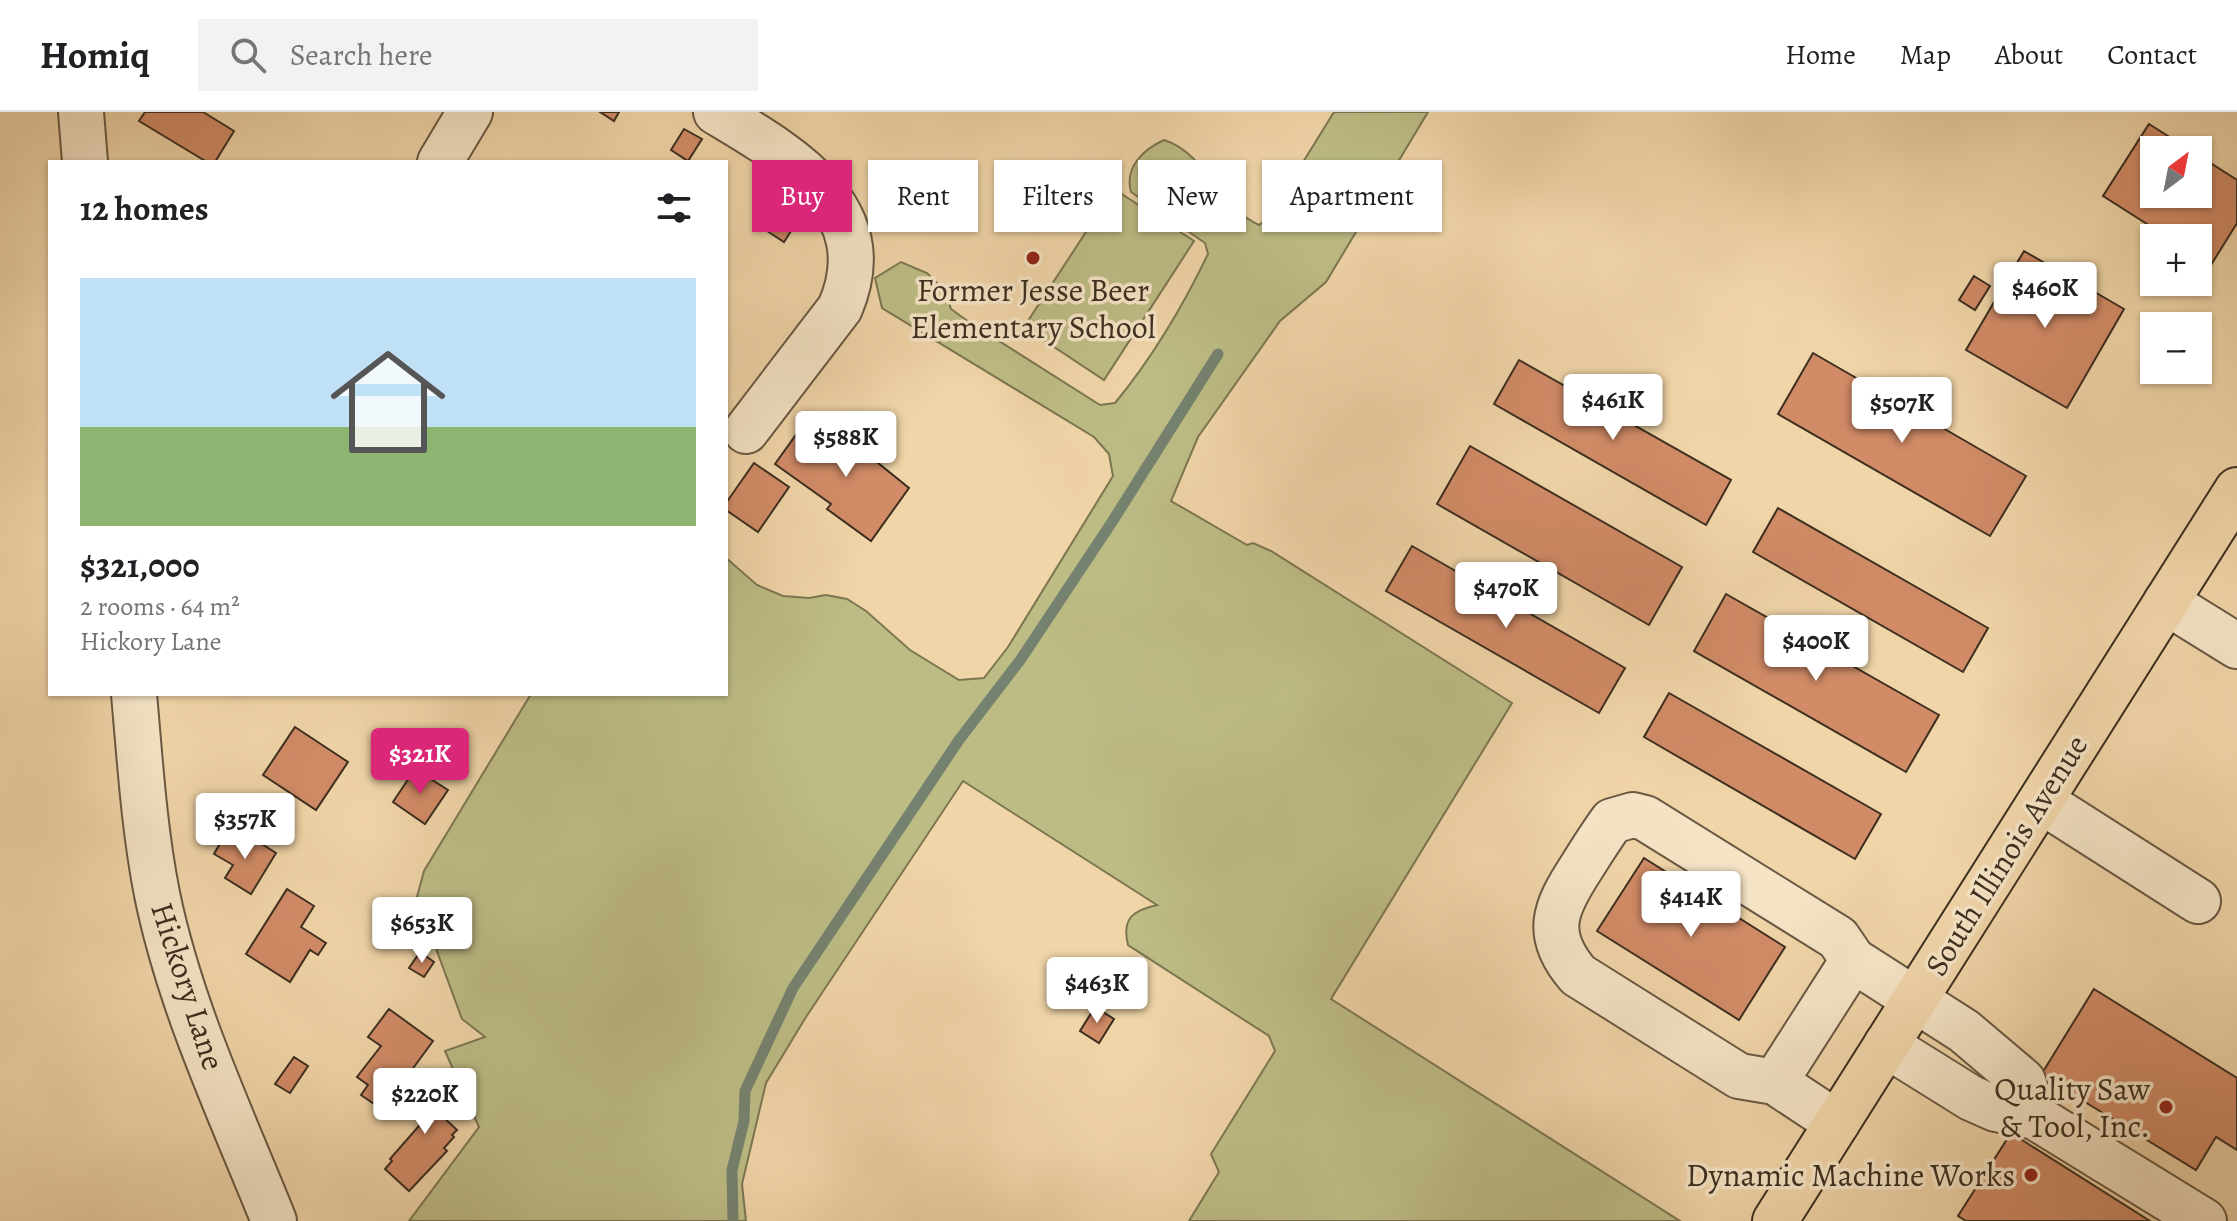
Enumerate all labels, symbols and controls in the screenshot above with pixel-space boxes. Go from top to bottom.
search box [198,19,758,91]
text: Homiq [40,29,150,81]
icon: search [226,33,270,77]
text: Search here [290,35,433,75]
text: Home [1785,36,1856,74]
text: Map [1900,36,1951,74]
text: About [1995,36,2063,74]
text: Contact [2107,36,2197,74]
north arrow [2140,136,2212,208]
map controls [2140,136,2212,384]
chip: Buy [752,160,852,232]
chip: Rent [868,160,978,232]
chip: Filters [994,160,1122,232]
chip: New [1138,160,1246,232]
chip: Apartment [1262,160,1442,232]
text: 12 homes [80,185,209,232]
icon: filters [652,186,696,230]
button: + [2140,224,2212,296]
marker: Former Jesse Beer Elementary School [1024,249,1042,267]
pin: $460K [1989,262,2101,330]
place label: Former Jesse Beer Elementary School [910,268,1156,349]
text: $460K [2012,270,2078,305]
button: − [2140,312,2212,384]
icon: home [316,330,460,474]
pin: $461K [1557,374,1669,442]
pin: $507K [1846,377,1958,445]
text: $461K [1582,382,1644,417]
text: $507K [1870,385,1934,420]
pin: $588K [790,411,902,479]
text: $588K [813,419,879,454]
text: $321,000 [80,542,200,589]
pin: $470K [1450,562,1562,630]
text: $470K [1473,570,1539,605]
text: 2 rooms · 64 m² [80,589,240,624]
pin: $400K [1760,615,1872,683]
text: $400K [1782,623,1850,658]
text: Hickory Lane [80,624,221,659]
street label: South Illinois Avenue [1914,726,2098,984]
pin: $321K [364,728,476,796]
text: $321K [389,736,451,771]
pin: $357K [189,793,301,861]
text: $357K [214,801,276,836]
pin: $414K [1635,871,1747,939]
text: $414K [1660,879,1722,914]
street label: Hickory Lane [140,896,236,1076]
pin: $653K [366,897,478,965]
text: $653K [390,905,454,940]
pin: $463K [1041,957,1153,1025]
text: $463K [1065,965,1129,1000]
place label: Quality Saw & Tool, Inc. [1994,1067,2150,1148]
pin: $220K [369,1068,481,1136]
text: $220K [391,1076,459,1111]
marker: Quality Saw & Tool, Inc. [2157,1098,2175,1116]
place label: Dynamic Machine Works [1686,1153,2015,1197]
marker: Dynamic Machine Works [2022,1166,2040,1184]

